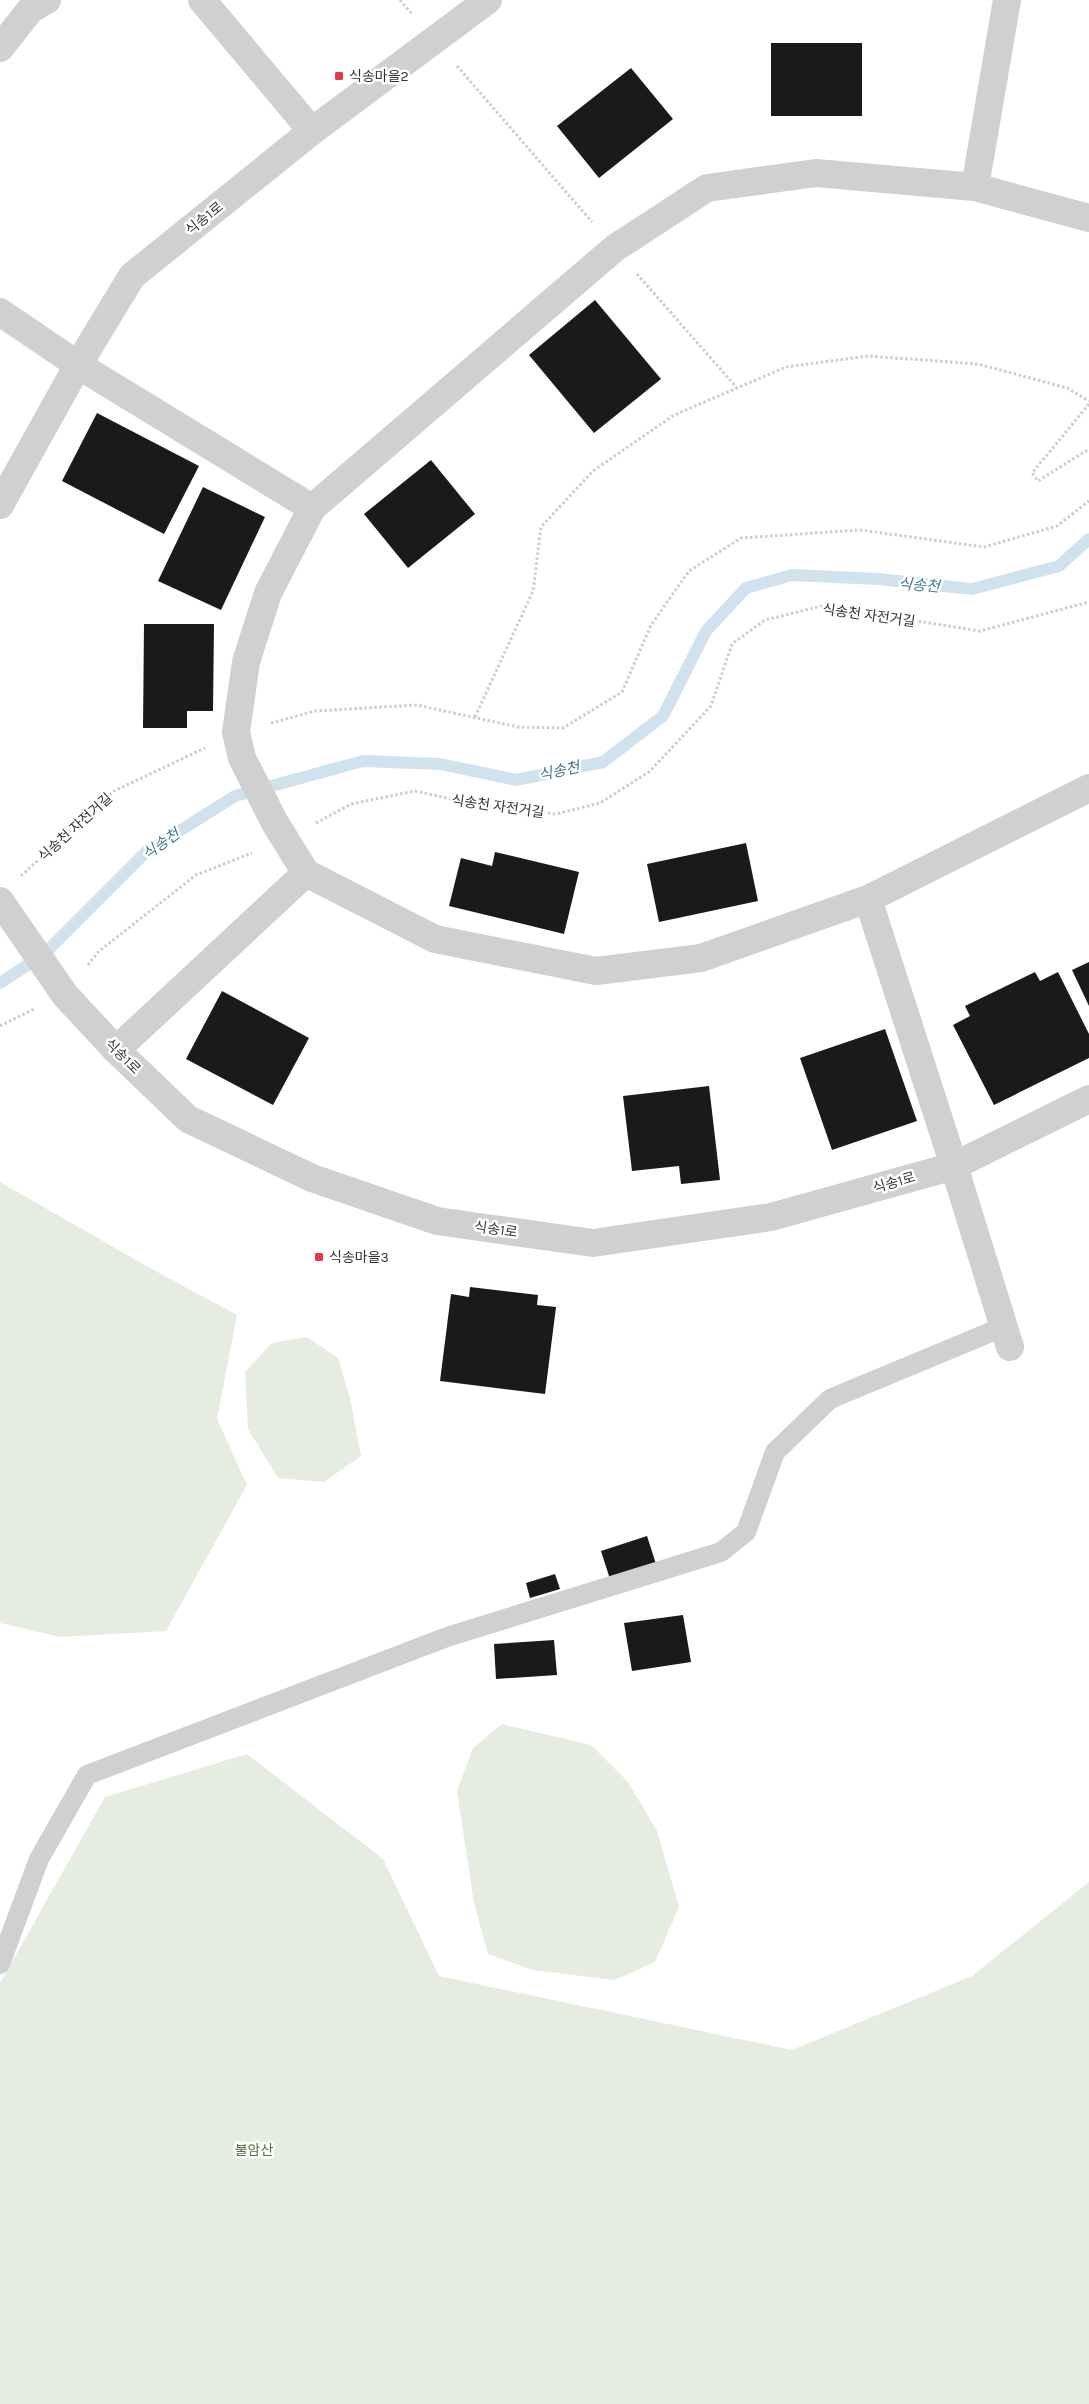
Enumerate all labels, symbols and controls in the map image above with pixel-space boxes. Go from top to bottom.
place label: 식송마을2 [349,68,409,85]
marker: 식송마을2 [333,70,345,82]
street label: 식송1로 [182,198,227,239]
water label: 식송천 [898,574,943,596]
street label: 식송천 자전거길 [821,601,916,630]
water label: 식송천 [537,757,583,784]
street label: 식송천 자전거길 [35,790,116,865]
street label: 식송천 자전거길 [450,792,545,821]
water label: 식송천 [139,823,185,863]
street label: 식송1로 [101,1035,144,1078]
street label: 식송1로 [871,1168,917,1197]
street label: 식송1로 [473,1218,519,1241]
place label: 식송마을3 [329,1249,389,1266]
marker: 식송마을3 [313,1251,325,1263]
park label: 불암산 [235,2142,273,2159]

